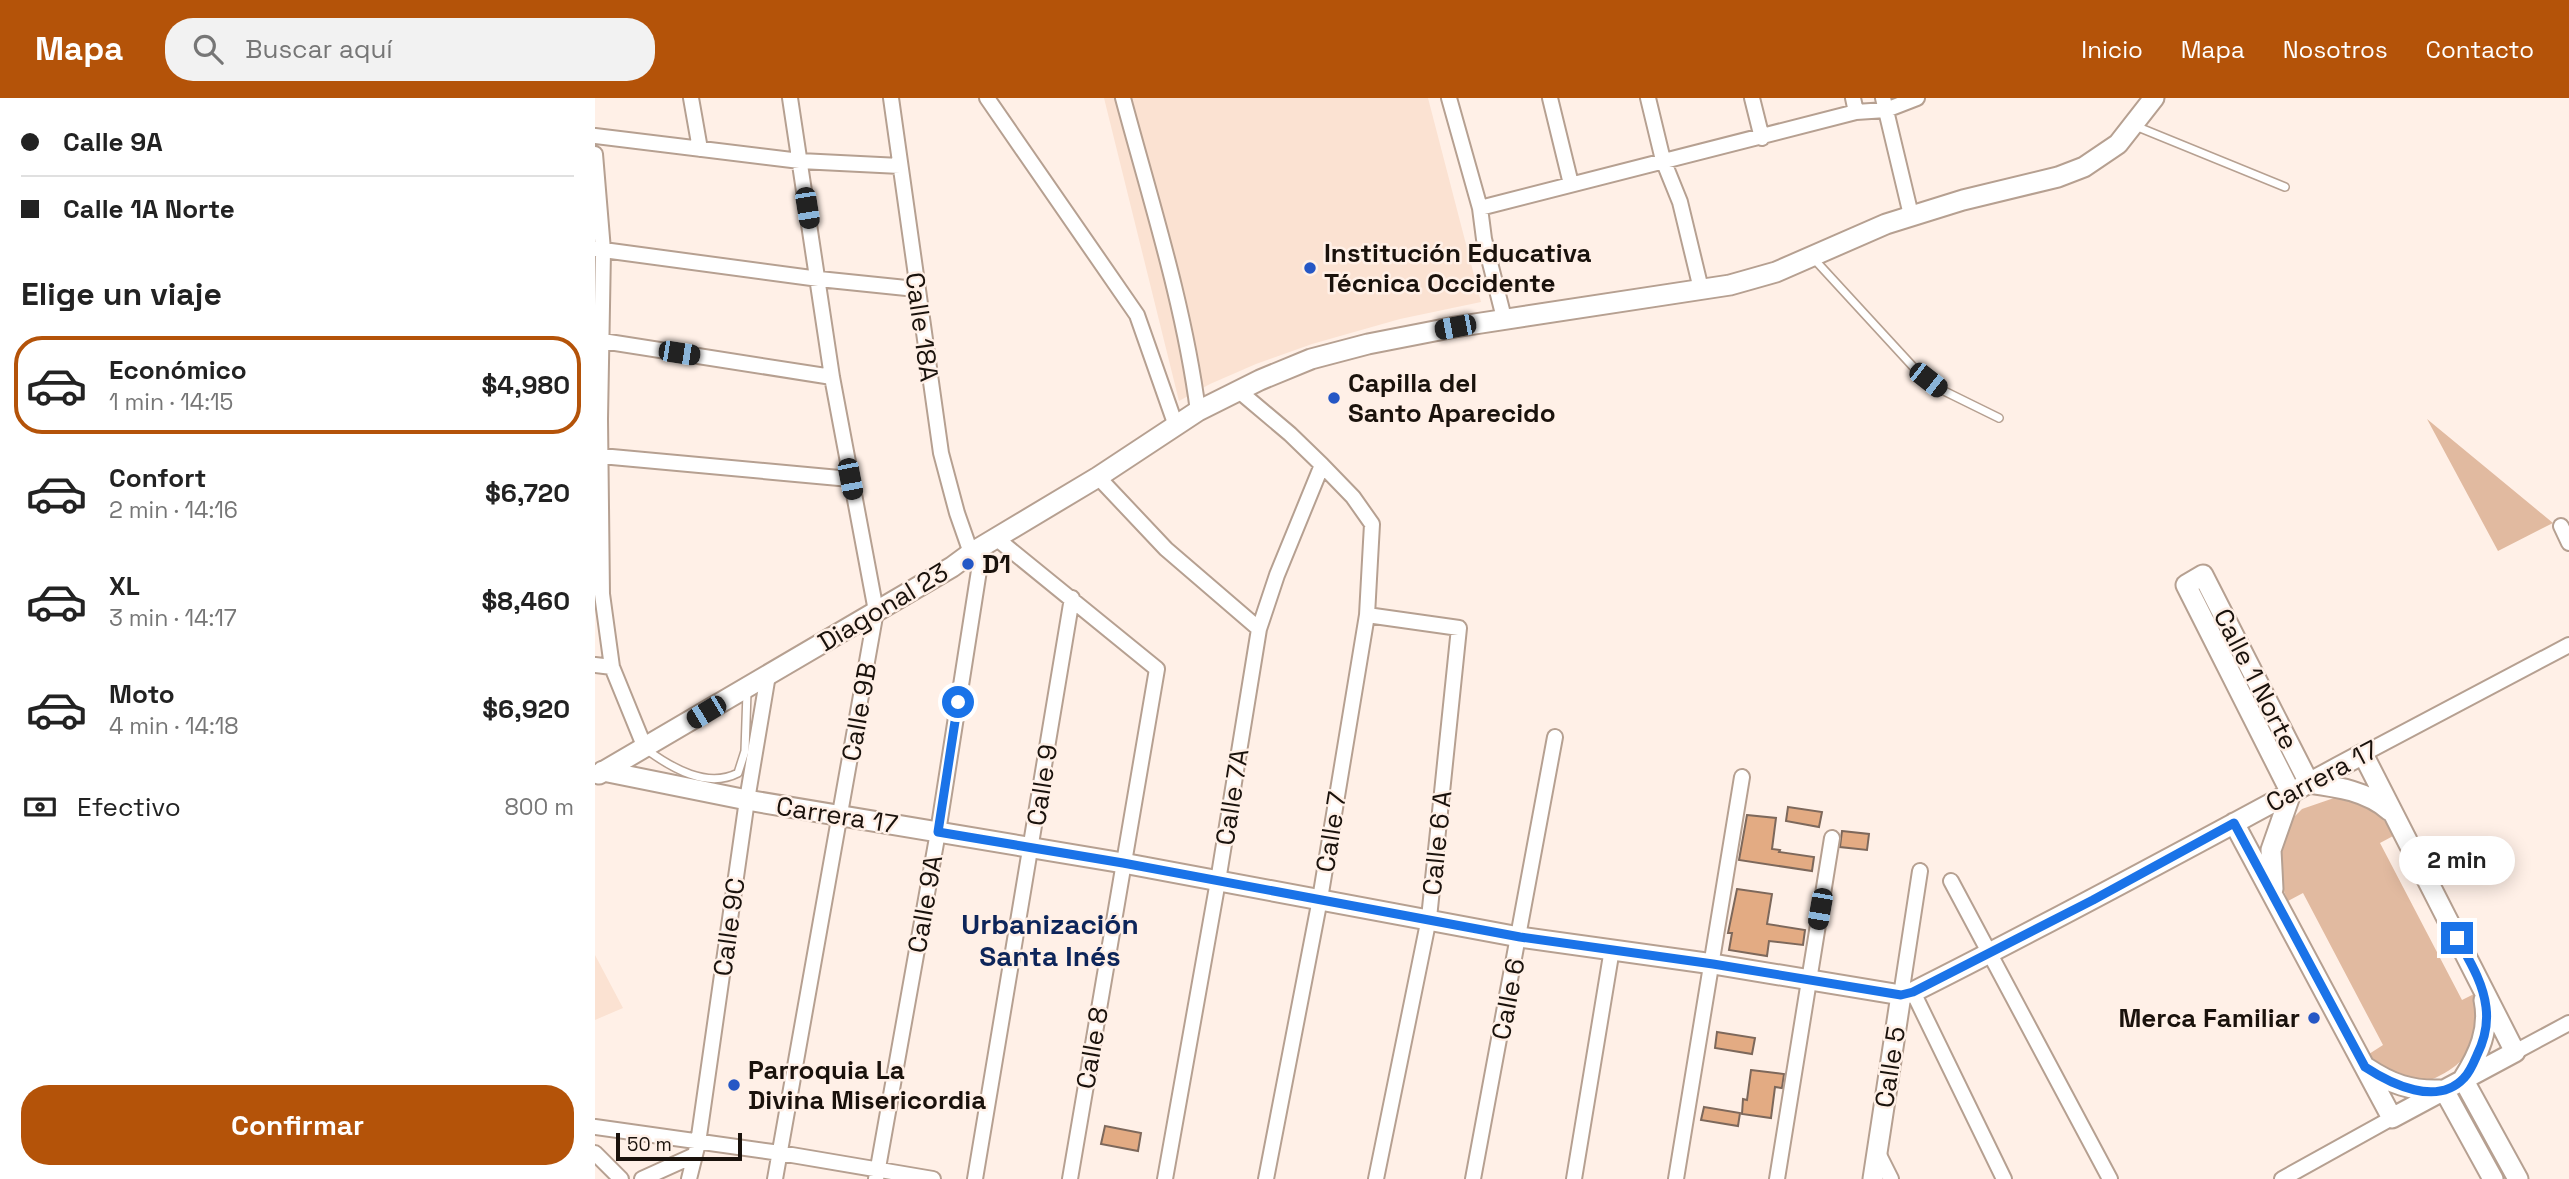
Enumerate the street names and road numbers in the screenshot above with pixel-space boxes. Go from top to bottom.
street label: Calle 18A [898,270,946,384]
street label: Diagonal 23 [812,555,954,659]
street label: Calle 1 Norte [2206,603,2306,755]
street label: Calle 9B [834,660,884,764]
street label: Carrera 17 [2260,732,2384,820]
street label: Calle 9 [1019,742,1065,828]
street label: Calle 7A [1208,746,1256,848]
street label: Carrera 17 [774,789,900,841]
street label: Calle 7 [1308,789,1354,875]
street label: Calle 6 A [1415,789,1459,897]
street label: Calle 9A [900,852,950,956]
street label: Calle 9C [705,876,753,978]
street label: Calle 6 [1483,955,1533,1043]
street label: Calle 8 [1068,1004,1116,1092]
street label: Calle 5 [1867,1024,1913,1110]

